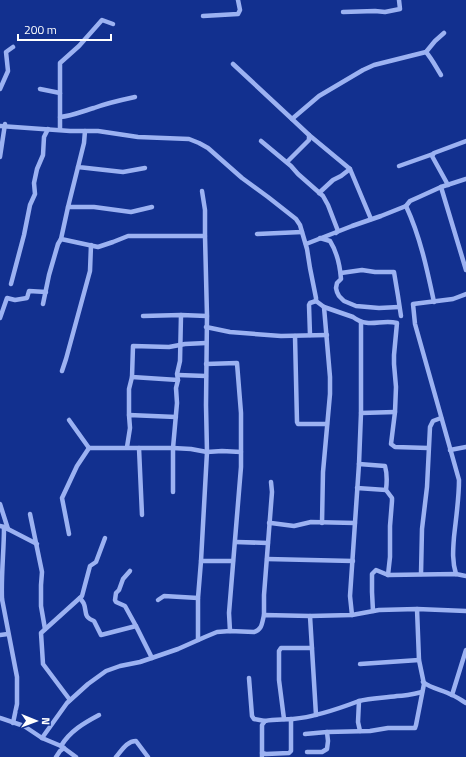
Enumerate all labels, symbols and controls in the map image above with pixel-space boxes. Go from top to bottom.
scale bar [18,16,111,42]
text: 200 m [24,20,57,39]
north arrow [16,701,56,741]
text: N [38,717,54,725]

